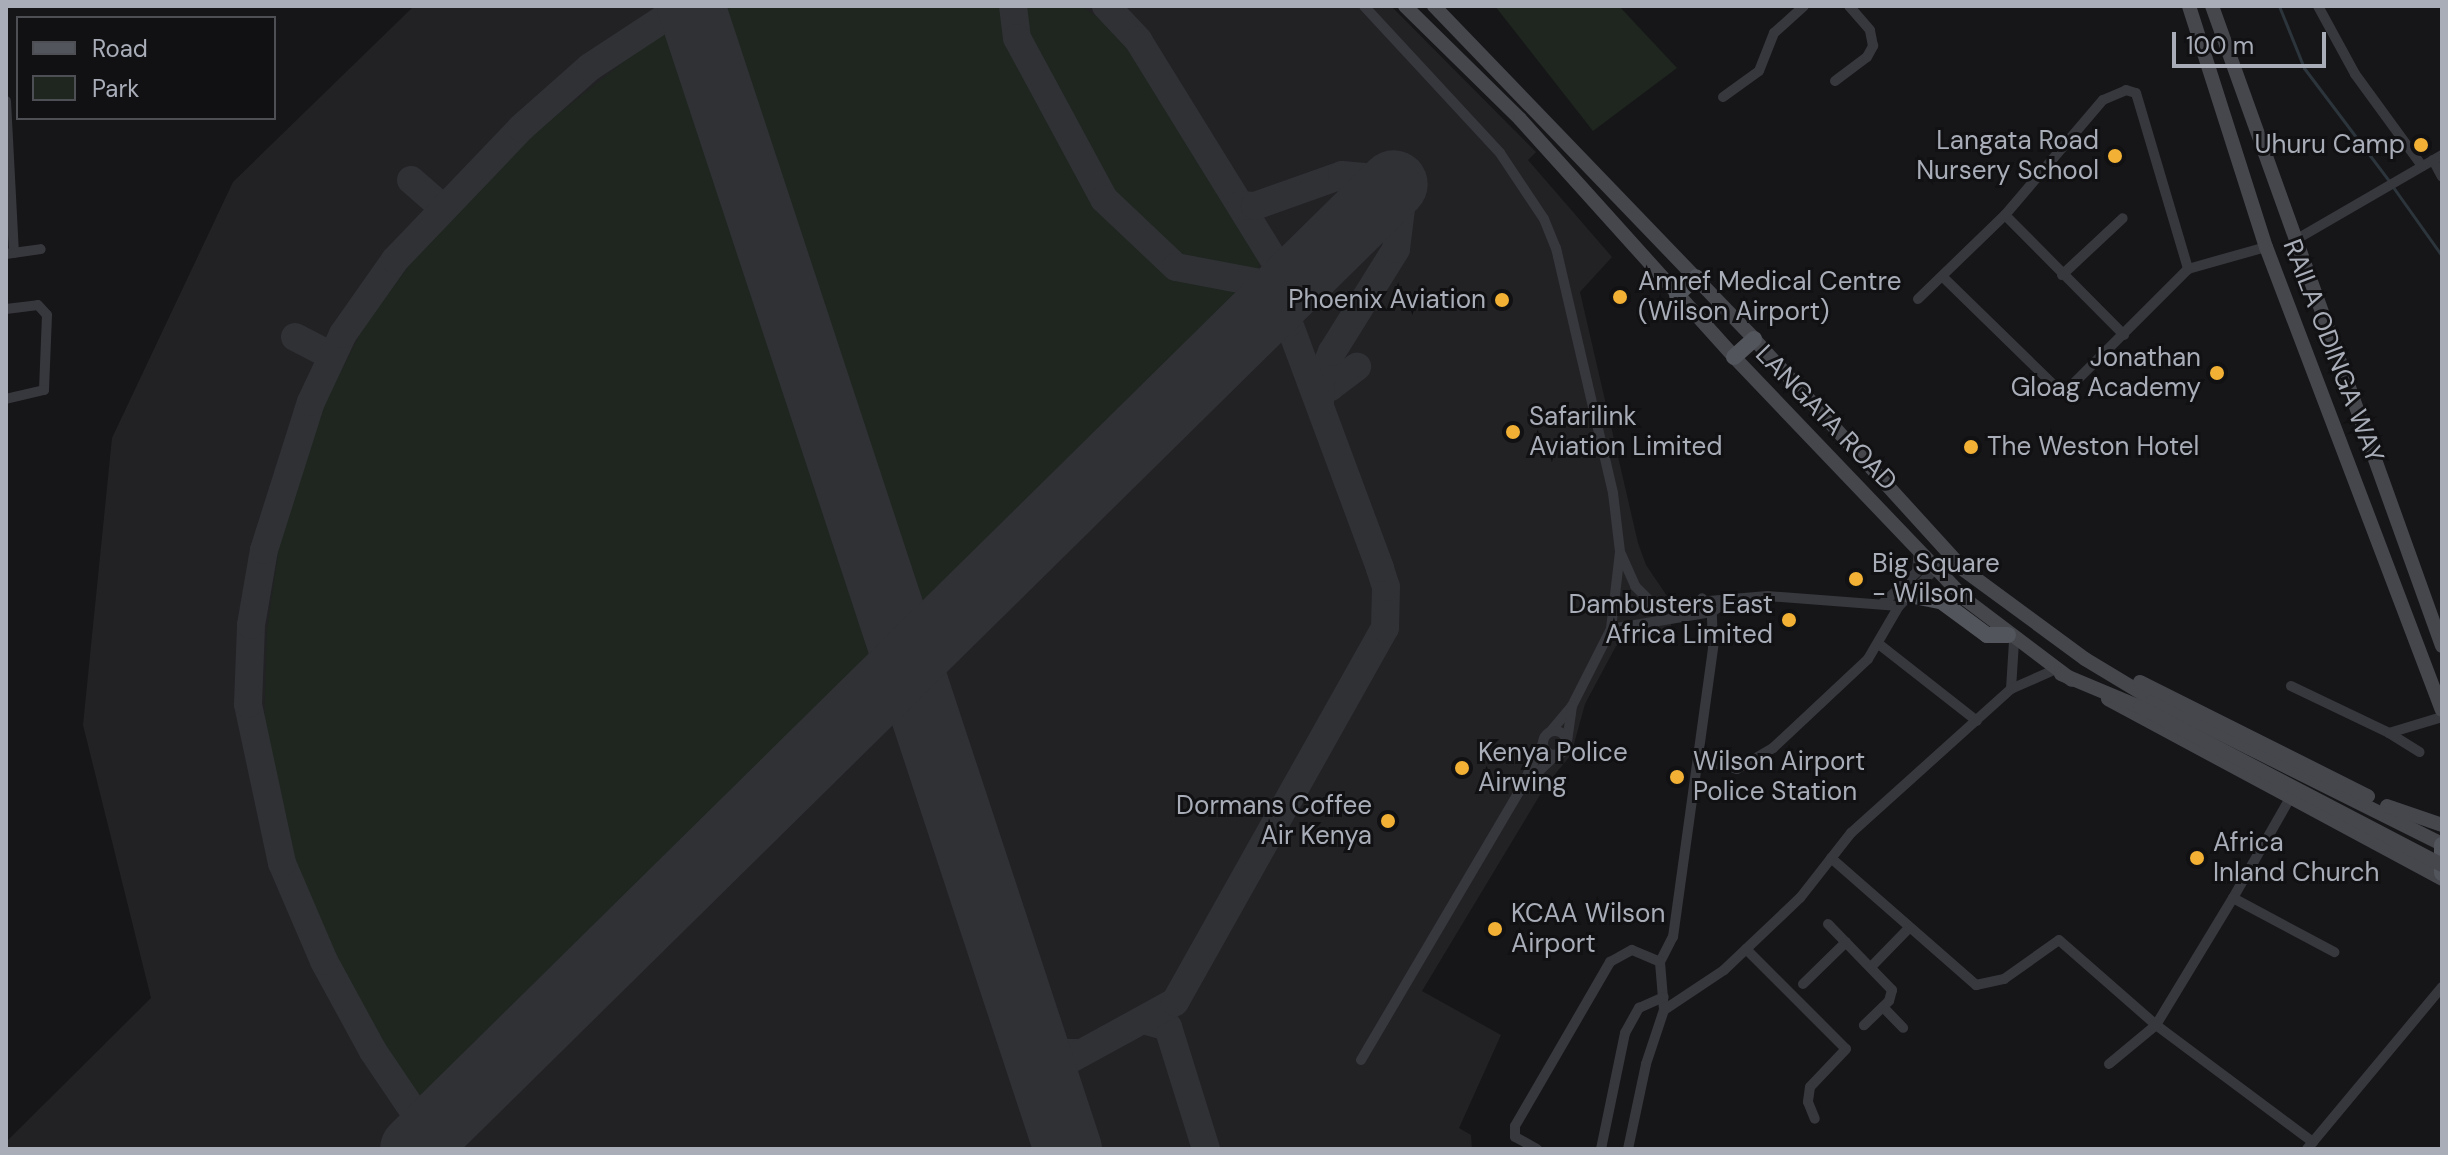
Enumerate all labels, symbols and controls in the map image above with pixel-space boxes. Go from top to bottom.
legend [16,16,276,120]
scale bar [2176,16,2330,66]
text: 100 m [2186,30,2254,61]
text: Road [92,33,148,64]
text: Park [92,73,139,104]
place label: Langata Road Nursery School [1916,125,2099,186]
place label: Uhuru Camp [2254,129,2405,161]
marker: Uhuru Camp [2412,136,2430,154]
marker: Langata Road Nursery School [2106,147,2124,165]
street label: RAILA ODINGA WAY [2276,235,2390,467]
place label: Amref Medical Centre (Wilson Airport) [1638,266,1901,328]
place label: Phoenix Aviation [1288,284,1486,316]
marker: Amref Medical Centre (Wilson Airport) [1609,286,1631,308]
marker: Phoenix Aviation [1493,291,1511,309]
street label: LANGATA ROAD [1749,339,1903,497]
place label: Jonathan Gloag Academy [2011,342,2201,404]
marker: Jonathan Gloag Academy [2208,364,2226,382]
place label: Safarilink Aviation Limited [1529,401,1723,462]
marker: Safarilink Aviation Limited [1504,423,1522,441]
place label: The Weston Hotel [1987,431,2199,463]
marker: The Weston Hotel [1962,438,1980,456]
place label: Big Square - Wilson [1872,548,2000,610]
marker: Big Square - Wilson [1847,570,1865,588]
place label: Dambusters East Africa Limited [1568,589,1773,650]
marker: Dambusters East Africa Limited [1780,611,1798,629]
place label: Kenya Police Airwing [1478,737,1628,798]
place label: Wilson Airport Police Station [1693,746,1865,808]
marker: Kenya Police Airwing [1453,759,1471,777]
marker: Wilson Airport Police Station [1668,768,1686,786]
place label: Dormans Coffee Air Kenya [1176,790,1372,852]
marker: Dormans Coffee Air Kenya [1379,812,1397,830]
place label: Africa Inland Church [2213,827,2380,888]
marker: Africa Inland Church [2188,849,2206,867]
place label: KCAA Wilson Airport [1511,898,1665,960]
marker: KCAA Wilson Airport [1486,920,1504,938]

